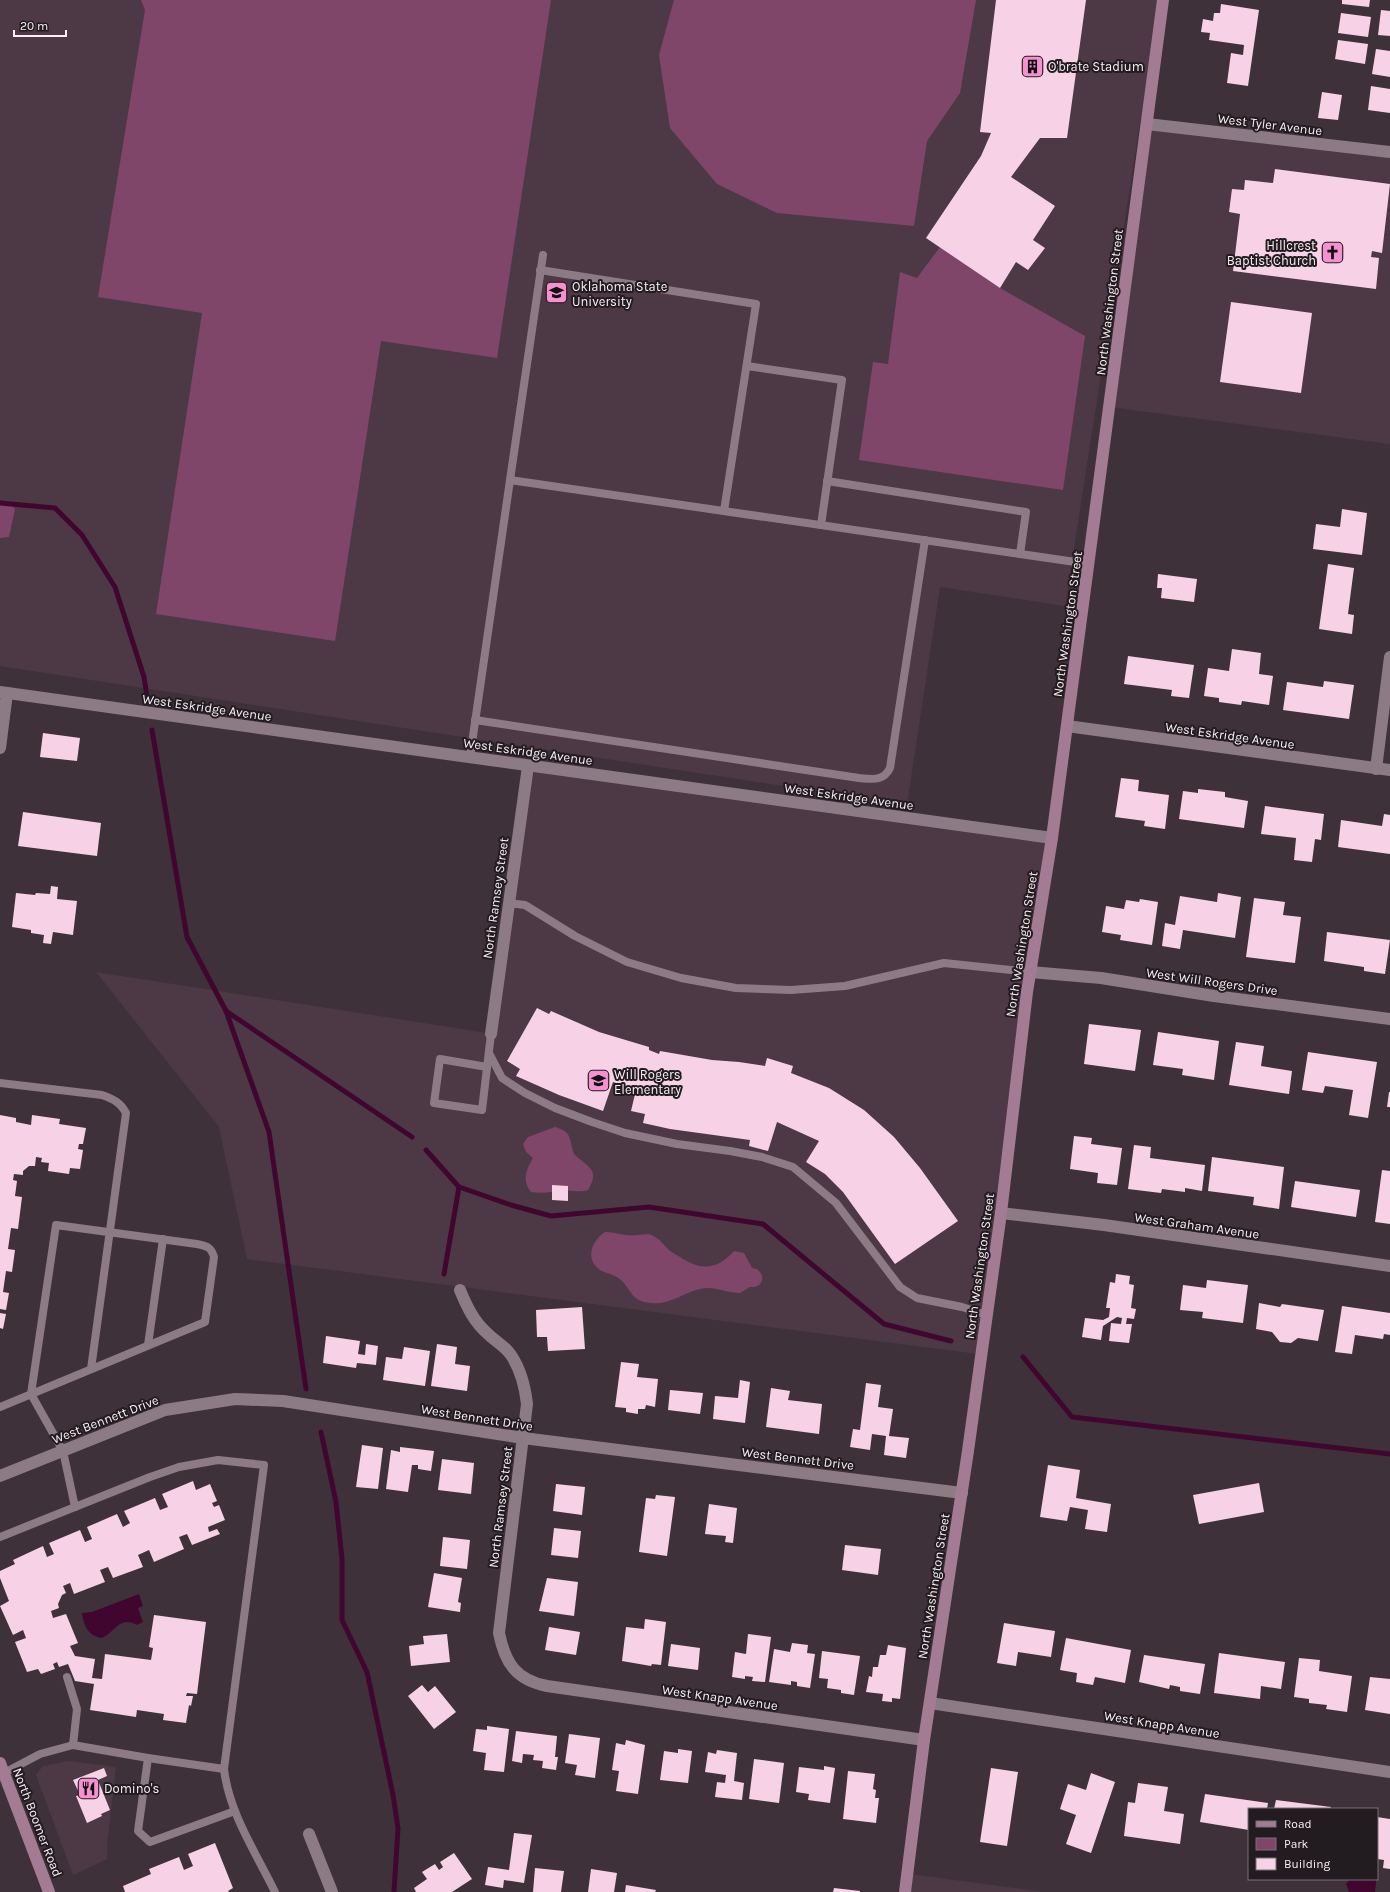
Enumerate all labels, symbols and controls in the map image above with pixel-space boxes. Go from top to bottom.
scale bar [14,12,66,38]
text: 20 m [20,19,48,33]
building icon: O'brate Stadium [1019,53,1045,79]
place label: O'brate Stadium [1048,59,1144,74]
street label: West Tyler Avenue [1217,111,1323,138]
street label: North Washington Street [1093,228,1126,376]
place label: Hillcrest Baptist Church [1227,238,1316,268]
church icon: Hillcrest Baptist Church [1319,239,1345,265]
place label: Oklahoma State University [572,279,668,309]
school or university icon: Oklahoma State University [544,280,570,306]
street label: North Washington Street [1050,550,1085,698]
street label: West Eskridge Avenue [141,691,273,724]
street label: West Eskridge Avenue [1164,719,1296,752]
street label: West Eskridge Avenue [462,735,594,768]
street label: West Eskridge Avenue [783,780,915,813]
street label: North Ramsey Street [480,836,511,960]
street label: North Washington Street [1003,870,1040,1018]
street label: West Will Rogers Drive [1145,965,1279,998]
place label: Will Rogers Elementary [614,1067,681,1097]
school or university icon: Will Rogers Elementary [586,1068,612,1094]
street label: North Washington Street [962,1192,997,1340]
street label: West Graham Avenue [1134,1209,1261,1242]
street label: West Bennett Drive [50,1392,161,1447]
street label: West Bennett Drive [420,1401,534,1434]
street label: West Bennett Drive [741,1444,855,1473]
street label: North Ramsey Street [486,1445,515,1569]
street label: North Washington Street [915,1512,952,1660]
street label: West Knapp Avenue [661,1682,779,1713]
street label: West Knapp Avenue [1103,1708,1221,1741]
street label: North Boomer Road [10,1766,65,1879]
restaurant icon: Domino's [76,1775,102,1801]
place label: Domino's [104,1781,159,1796]
legend [1248,1808,1378,1880]
text: Road [1284,1817,1312,1831]
text: Park [1284,1837,1309,1851]
text: Building [1284,1857,1331,1871]

